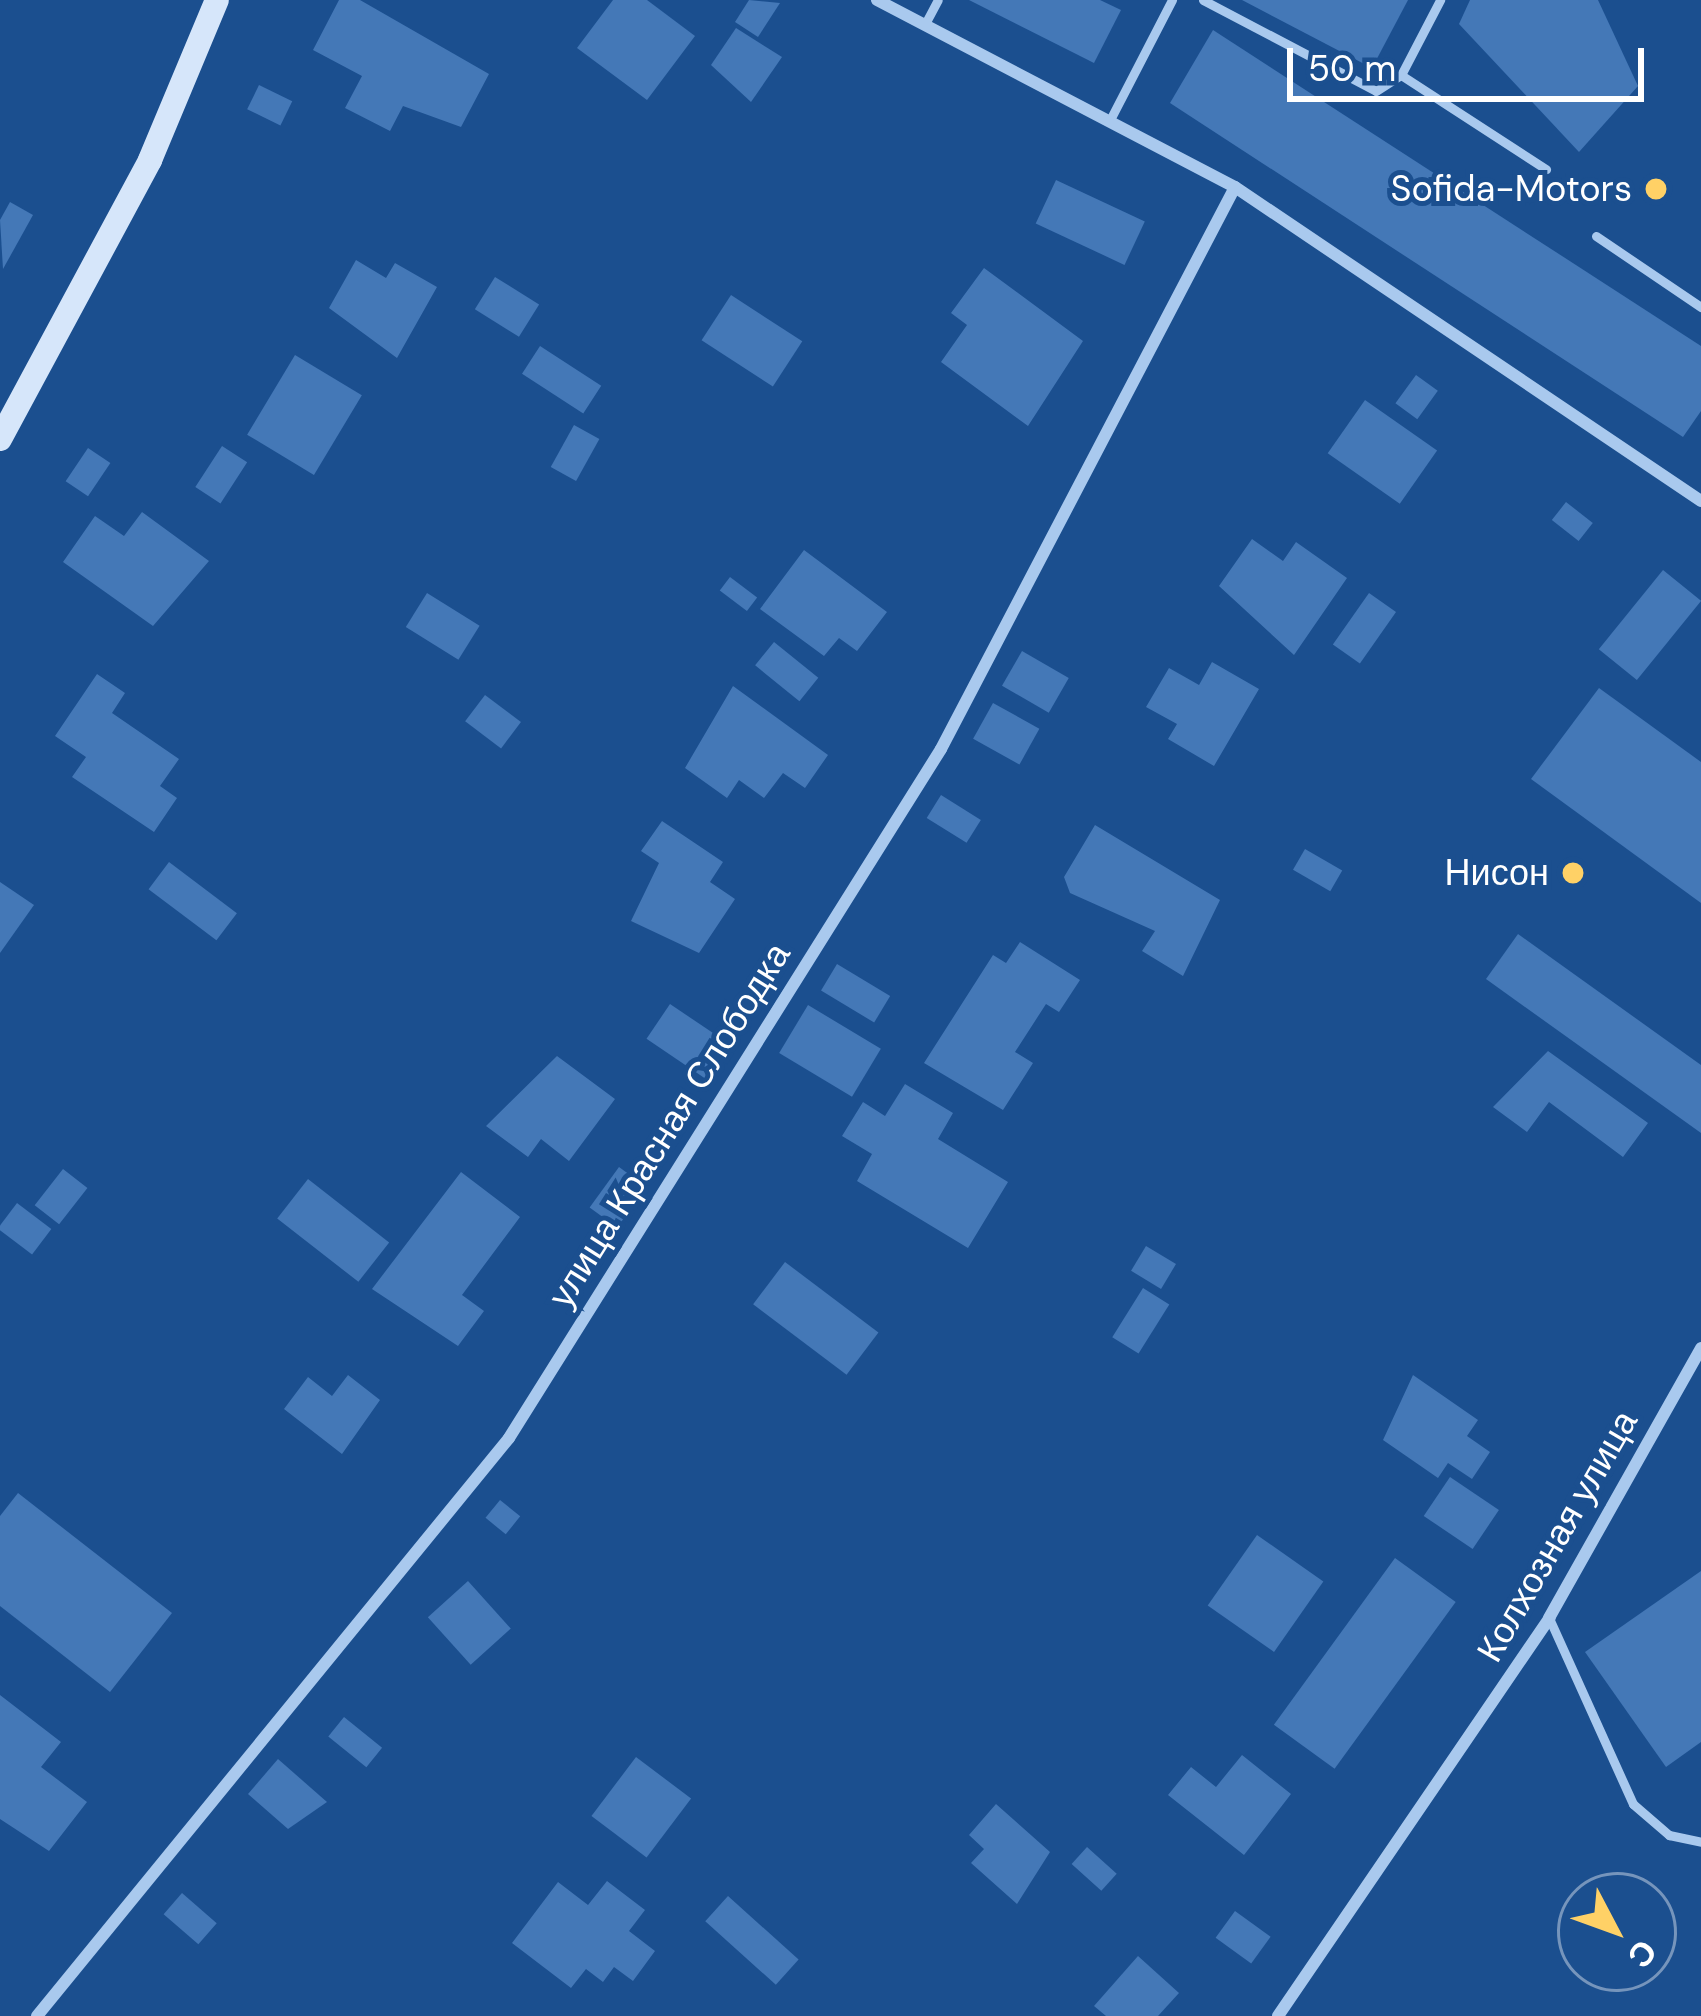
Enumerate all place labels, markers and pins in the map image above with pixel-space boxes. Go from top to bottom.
place label: Sofida-Motors [1391,167,1632,211]
marker: Sofida-Motors [1643,176,1669,202]
place label: Нисон [1445,851,1549,895]
marker: Нисон [1560,860,1586,886]

